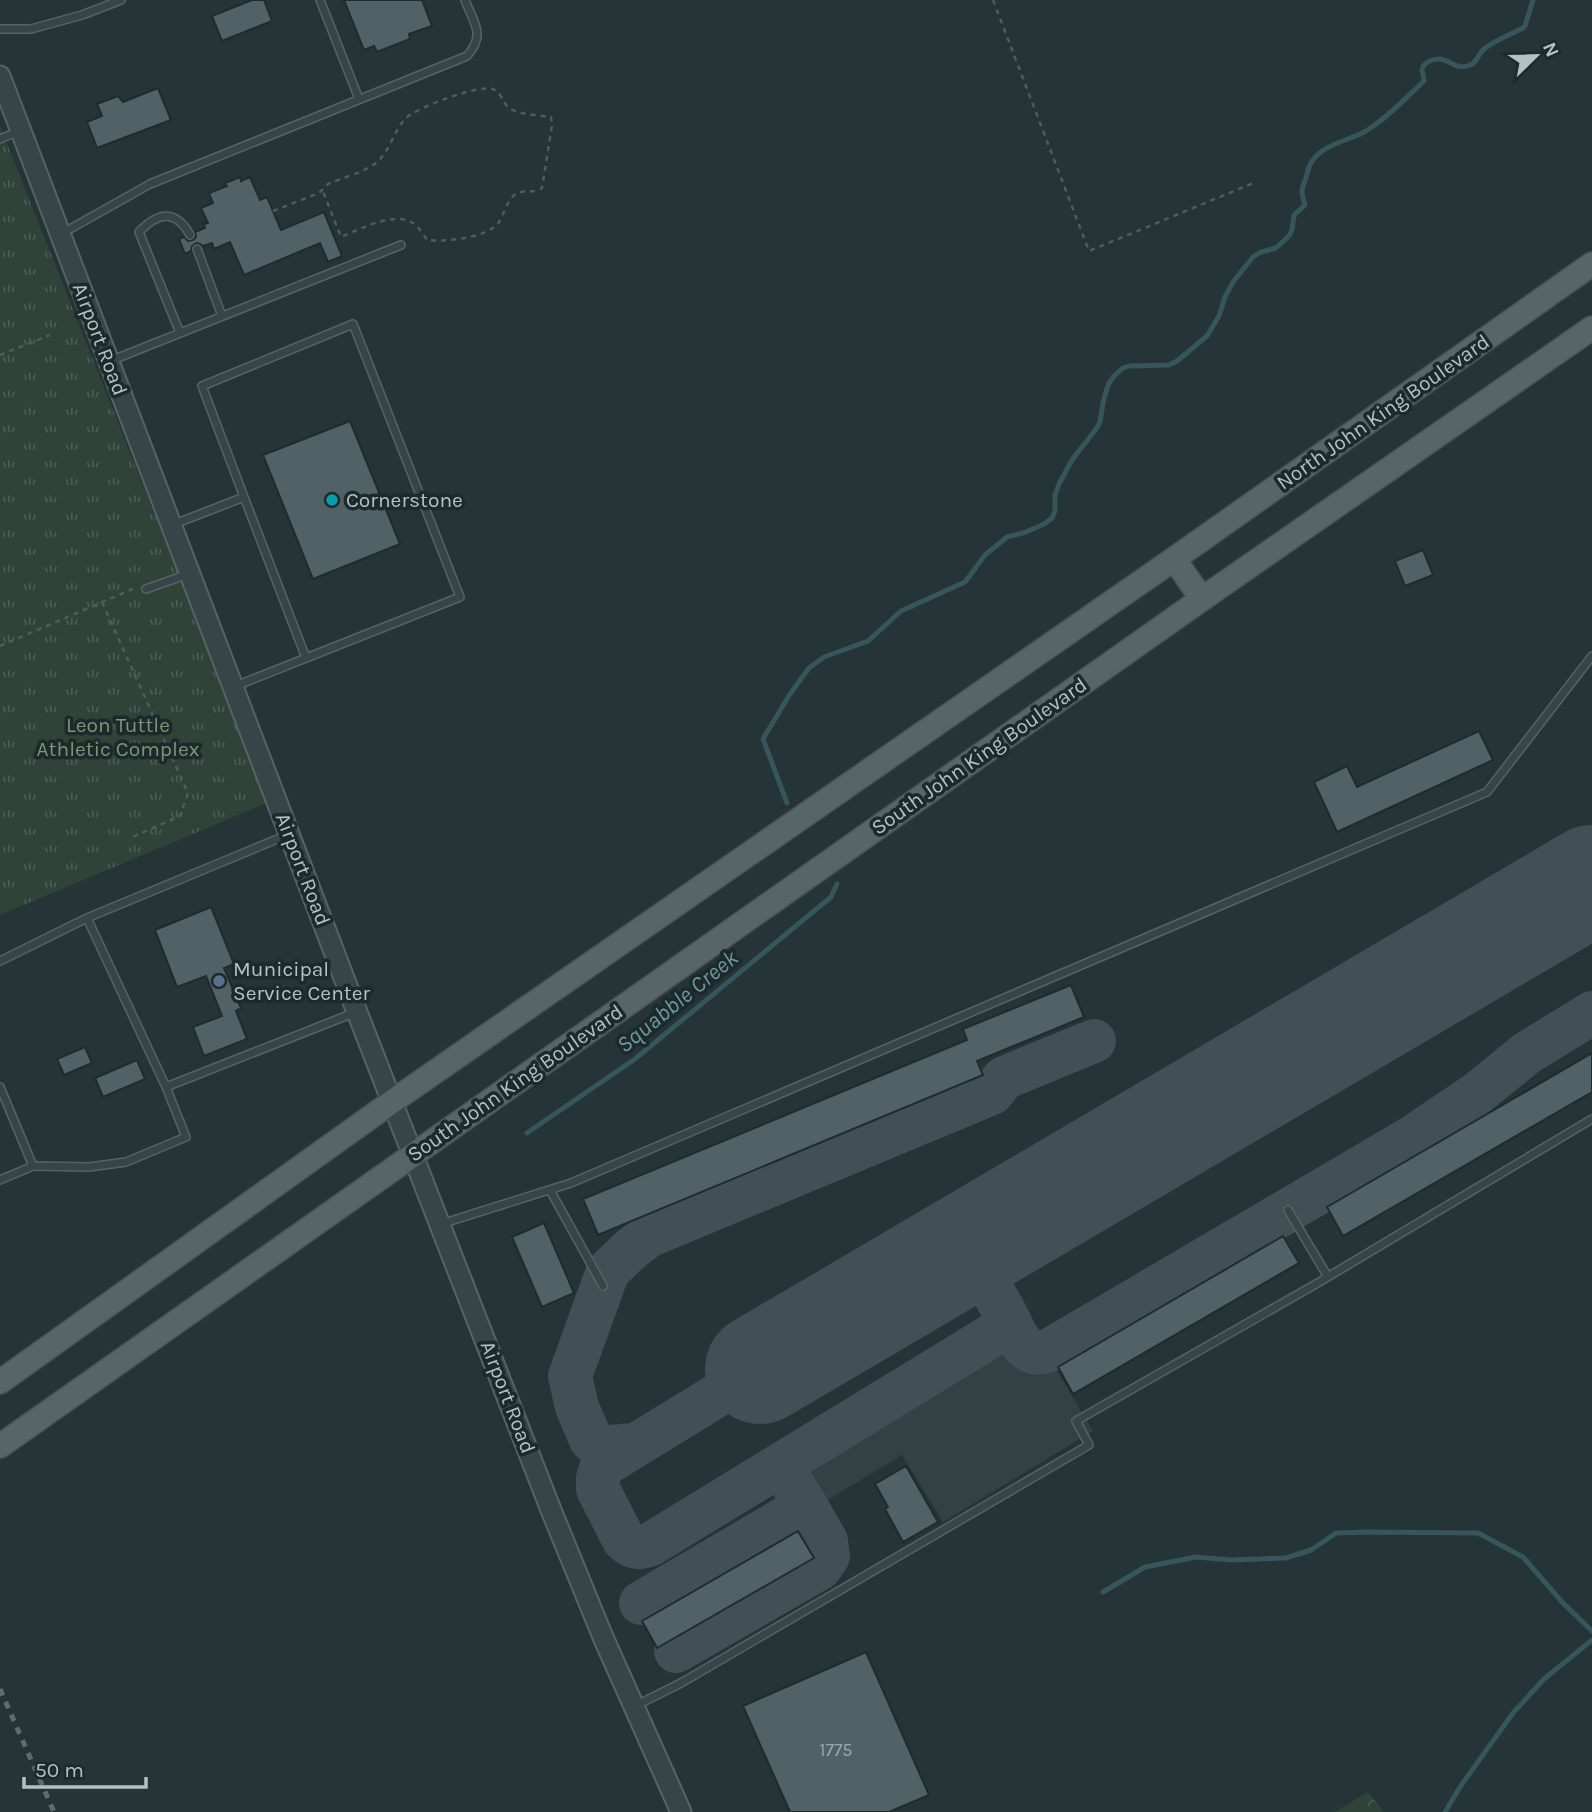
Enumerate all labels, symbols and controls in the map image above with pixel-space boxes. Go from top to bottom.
north arrow [1501,21,1571,91]
text: N [1538,39,1564,60]
street label: Airport Road [68,279,132,399]
street label: North John King Boulevard [1272,329,1494,495]
place label: Cornerstone [346,488,463,512]
marker: Cornerstone [324,492,340,508]
street label: South John King Boulevard [867,672,1091,840]
park label: Leon Tuttle Athletic Complex [37,713,200,761]
street label: Airport Road [271,809,335,929]
water label: Squabble Creek [611,944,744,1058]
place label: Municipal Service Center [233,957,370,1005]
marker: Municipal Service Center [211,973,227,989]
street label: South John King Boulevard [403,999,627,1167]
street label: Airport Road [476,1337,540,1457]
house number: 1775 [819,1739,853,1761]
scale bar [24,1745,147,1789]
text: 50 m [35,1758,84,1782]

